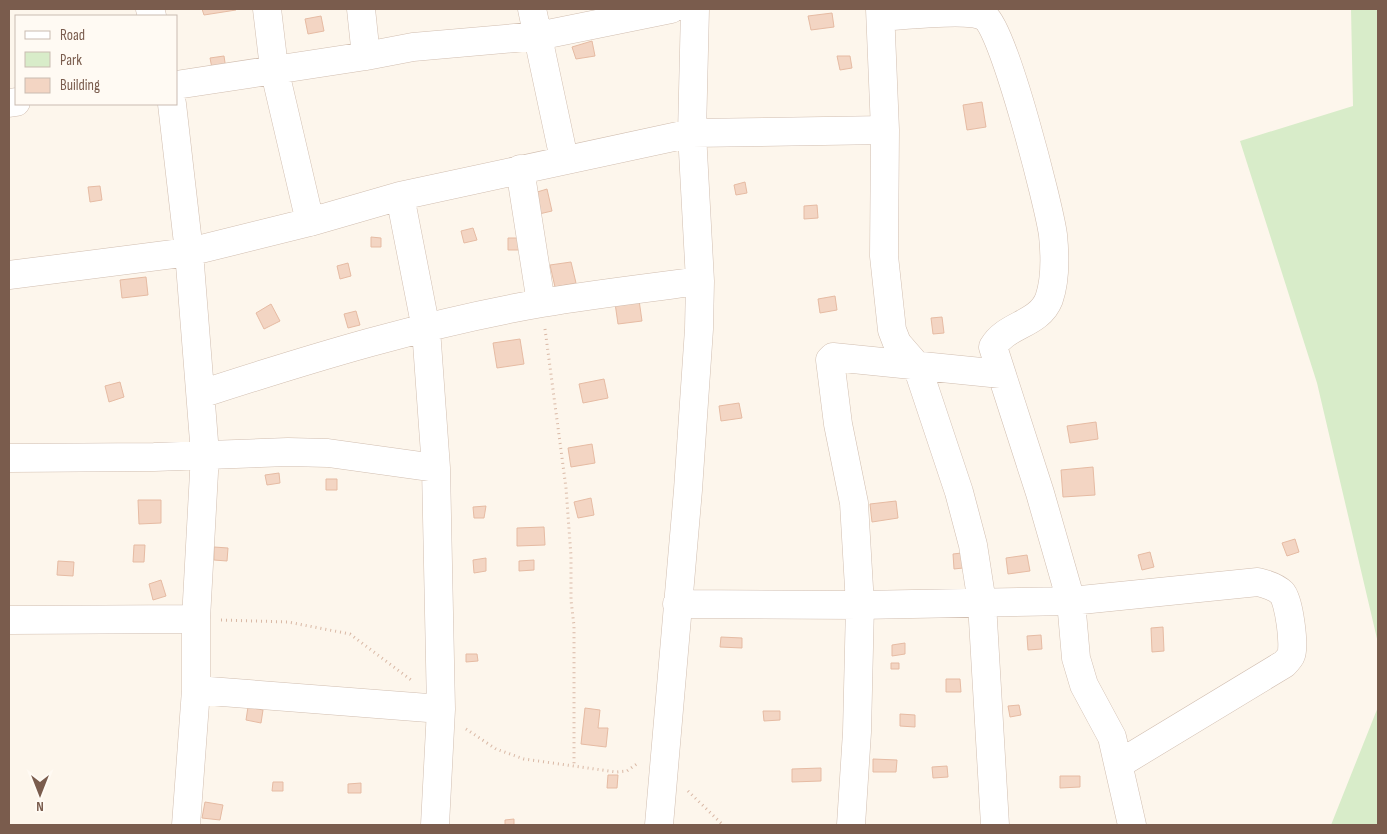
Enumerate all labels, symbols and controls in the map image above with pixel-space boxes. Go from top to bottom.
legend [15,15,178,105]
text: Road [60,26,85,45]
text: Park [60,51,82,70]
text: Building [60,76,100,95]
north arrow [15,769,65,819]
text: N [36,798,44,815]

